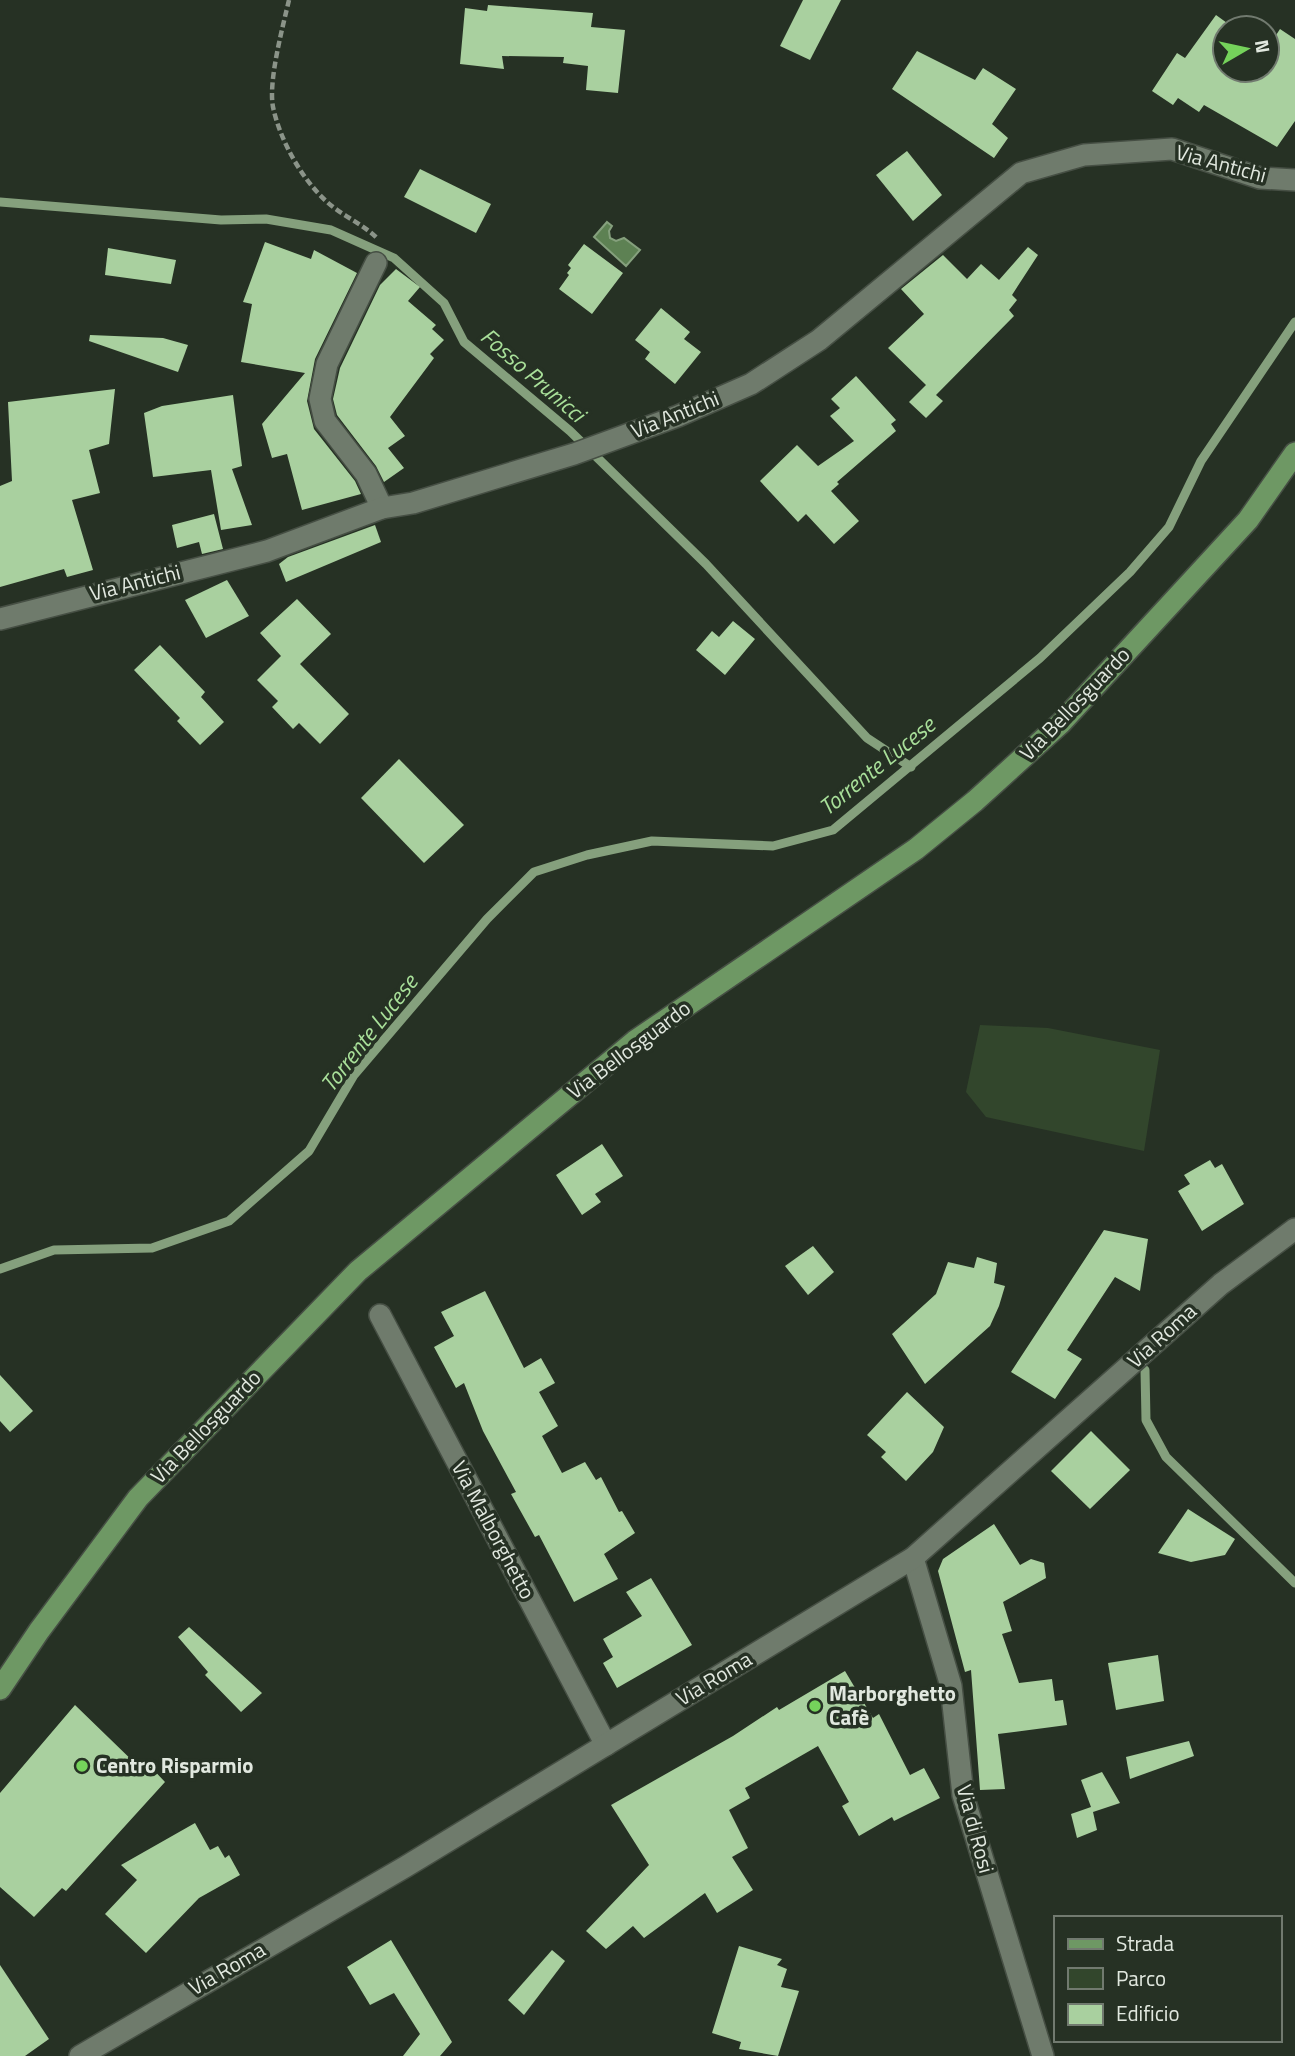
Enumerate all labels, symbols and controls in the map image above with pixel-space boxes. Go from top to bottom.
north arrow [1211,14,1281,84]
text: N [1248,37,1279,55]
street label: Via Antichi [1172,136,1270,190]
water label: Fosso Prunicci [473,319,595,432]
street label: Via Antichi [626,382,724,446]
street label: Via Antichi [86,555,184,609]
street label: Via Bellosguardo [1012,639,1137,768]
water label: Torrente Lucese [811,707,944,824]
water label: Torrente Lucese [311,965,427,1099]
street label: Via Bellosguardo [560,992,697,1106]
street label: Via Roma [1119,1295,1204,1375]
street label: Via Bellosguardo [143,1362,268,1491]
street label: Via Malborghetto [444,1455,544,1604]
street label: Via Roma [669,1643,758,1713]
place label: Marborghetto Cafè [829,1677,956,1733]
marker: Marborghetto Cafè [807,1698,823,1714]
place label: Centro Risparmio [96,1749,253,1781]
marker: Centro Risparmio [74,1758,90,1774]
street label: Via di Rosi [949,1781,1003,1877]
legend [1054,1916,1281,2042]
text: Strada [1116,1927,1174,1959]
street label: Via Roma [182,1933,271,2003]
text: Parco [1116,1962,1166,1994]
text: Edificio [1116,1997,1180,2029]

